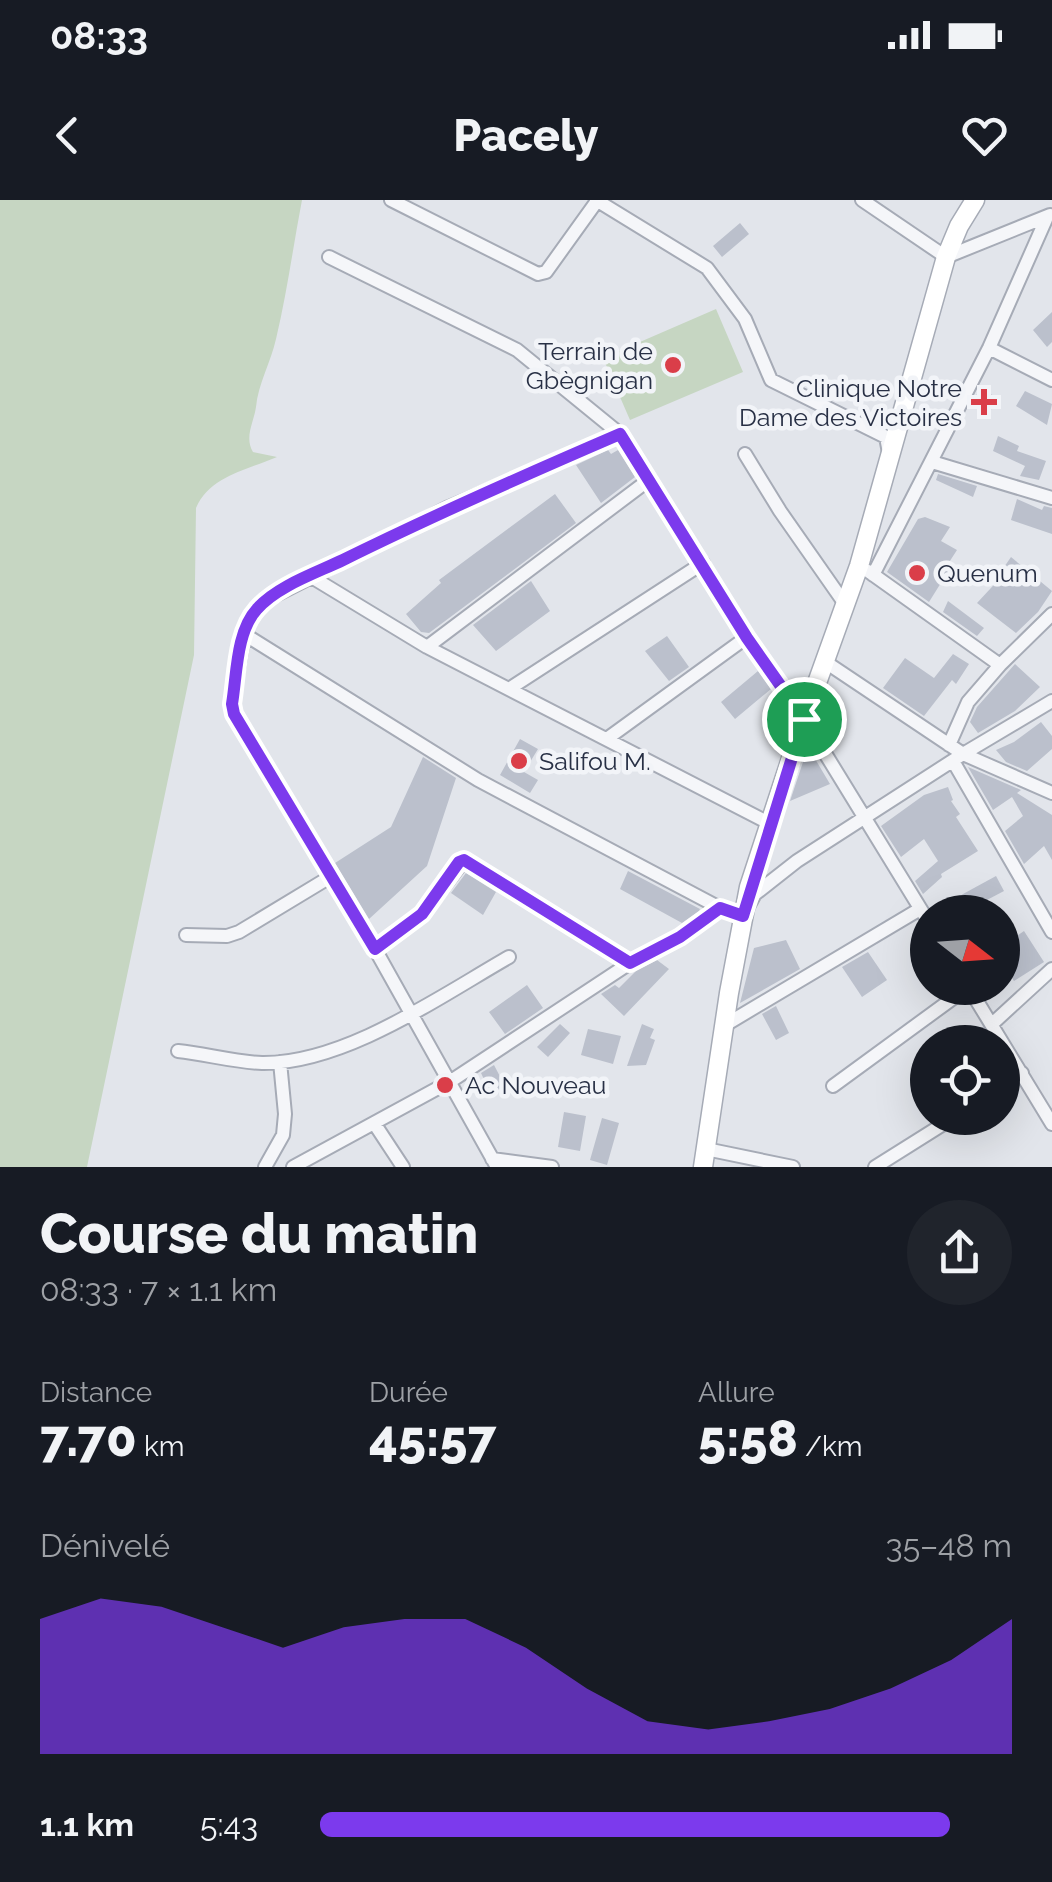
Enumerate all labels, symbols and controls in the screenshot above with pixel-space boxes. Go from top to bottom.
text: 08:33 [50,13,148,58]
icon: back [40,108,95,163]
icon: heart [957,108,1012,163]
text: Pacely [453,109,599,162]
place label: Terrain de Gbègnigan [526,336,653,395]
marker: Terrain de Gbègnigan [662,354,684,376]
place label: Clinique Notre Dame des Victoires [739,373,962,432]
marker: Clinique Notre Dame des Victoires [971,389,997,415]
place label: Quenum [937,558,1038,588]
marker: Quenum [906,562,928,584]
pin [762,677,847,762]
icon: arrive [777,692,832,747]
place label: Salifou M. [539,746,651,776]
marker: Salifou M. [508,750,530,772]
north arrow [910,895,1020,1005]
map controls [910,895,1020,1135]
button: locate [910,1025,1020,1135]
place label: Ac Nouveau [465,1070,606,1100]
marker: Ac Nouveau [434,1074,456,1096]
button: share [907,1200,1012,1305]
text: Course du matin [40,1201,478,1266]
text: 08:33 · 7 × 1.1 km [40,1271,277,1308]
text: Distance [40,1376,152,1409]
text: Durée [369,1376,448,1409]
text: Allure [698,1376,775,1409]
text: 7.70 [40,1409,137,1468]
text: 45:57 [369,1409,496,1468]
text: 5:58 [698,1409,798,1468]
text: km [137,1430,185,1463]
text: /km [798,1430,862,1463]
text: Dénivelé [40,1527,170,1564]
text: 35–48 m [886,1527,1012,1564]
text: 1.1 km [40,1806,134,1843]
text: 5:43 [200,1806,258,1843]

